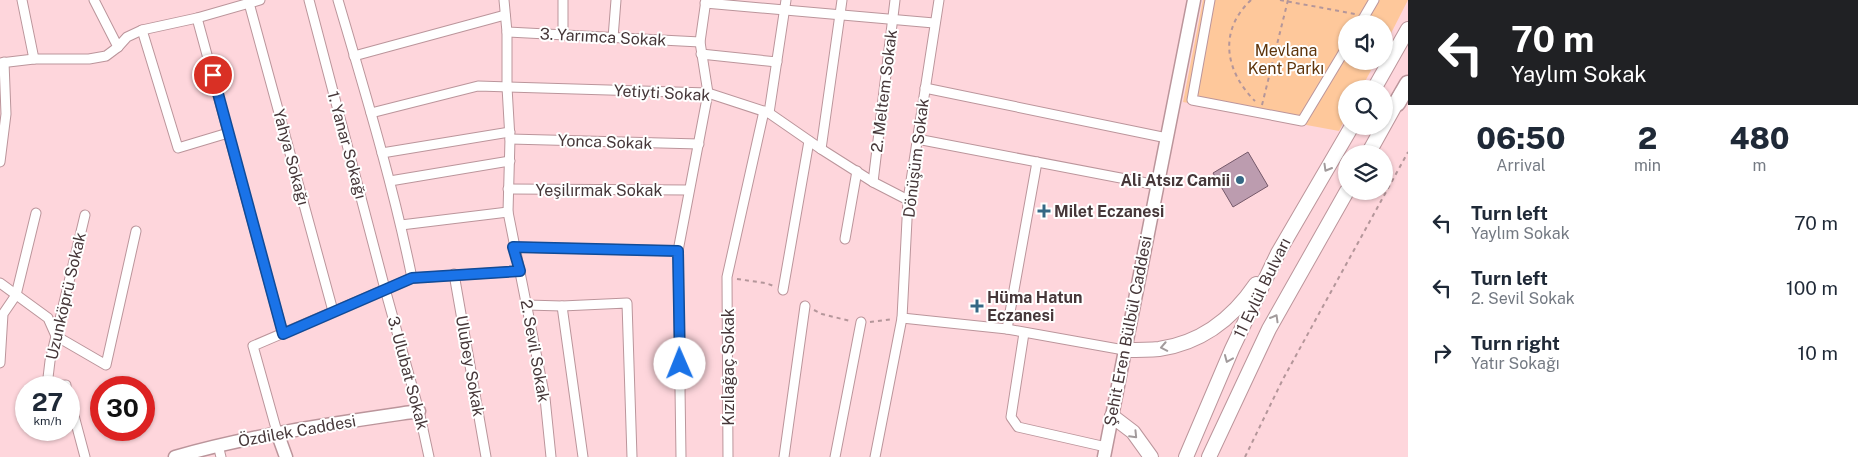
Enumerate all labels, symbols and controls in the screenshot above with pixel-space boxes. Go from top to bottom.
map controls [1338,15,1393,200]
button: sound [1338,15,1393,70]
text: 70 m [1511,19,1594,60]
icon: left [1428,20,1493,85]
street label: 3. Yarımca Sokak [539,24,667,50]
street label: 2. Meltem Sokak [867,29,901,153]
park label: Mevlana Kent Parkı [1248,41,1324,78]
pin [192,54,234,96]
icon: arrive [199,61,227,89]
text: Yaylım Sokak [1511,61,1647,87]
button: search [1338,80,1393,135]
street label: Yetiyti Sokak [613,81,711,105]
street label: 1. Yanar Sokağı [323,89,371,201]
street label: Dönüşüm Sokak [899,97,933,219]
street label: Yahya Sokağı [269,107,313,207]
text: 06:50 [1476,120,1566,156]
text: 2 [1638,120,1657,156]
text: 480 [1729,120,1790,156]
street label: Yonca Sokak [557,131,653,153]
button: layers [1338,145,1393,200]
text: Arrival [1496,156,1546,175]
text: min [1634,156,1661,175]
text: m [1753,156,1766,175]
one-way arrow [1324,163,1334,172]
place label: Ali Atsız Camii [1120,171,1230,190]
marker: Ali Atsız Camii [1234,174,1246,186]
street label: Yeşilırmak Sokak [536,181,662,200]
place label: Milet Eczanesi [1054,202,1164,221]
text: Turn left [1471,202,1548,224]
marker: Milet Eczanesi [1038,205,1050,217]
icon: left [1428,209,1456,237]
text: 70 m [1794,212,1838,234]
text: Yaylım Sokak [1471,224,1570,243]
street label: Uzunköprü Sokak [42,230,90,362]
street label: Şehit Eren Bülbül Caddesi [1100,234,1156,428]
street label: 11 Eylül Bulvarı [1229,235,1295,341]
text: Turn left [1471,267,1548,289]
icon: left [1428,274,1456,302]
text: 100 m [1786,277,1838,299]
place label: Hüma Hatun Eczanesi [987,288,1083,325]
text: 2. Sevil Sokak [1471,289,1575,308]
street label: 2. Sevil Sokak [517,298,553,404]
marker: Hüma Hatun Eczanesi [971,300,983,312]
street label: Kızılağaç Sokak [719,308,738,426]
street label: 3. Ulubat Sokak [384,314,432,432]
street label: Ulubey Sokak [452,314,488,418]
one-way arrow [1269,315,1279,324]
text: Turn right [1471,332,1560,354]
position arrow [653,337,705,389]
icon: right [1428,339,1456,367]
one-way arrow [1159,342,1168,352]
text: 10 m [1798,342,1838,364]
one-way arrow [1223,354,1234,363]
text: Yatır Sokağı [1471,354,1560,373]
speed limit sign: 30 [90,376,155,441]
text: 27 [32,387,63,417]
street label: Özdilek Caddesi [236,410,357,451]
text: km/h [33,414,62,428]
one-way arrow [1128,429,1137,438]

